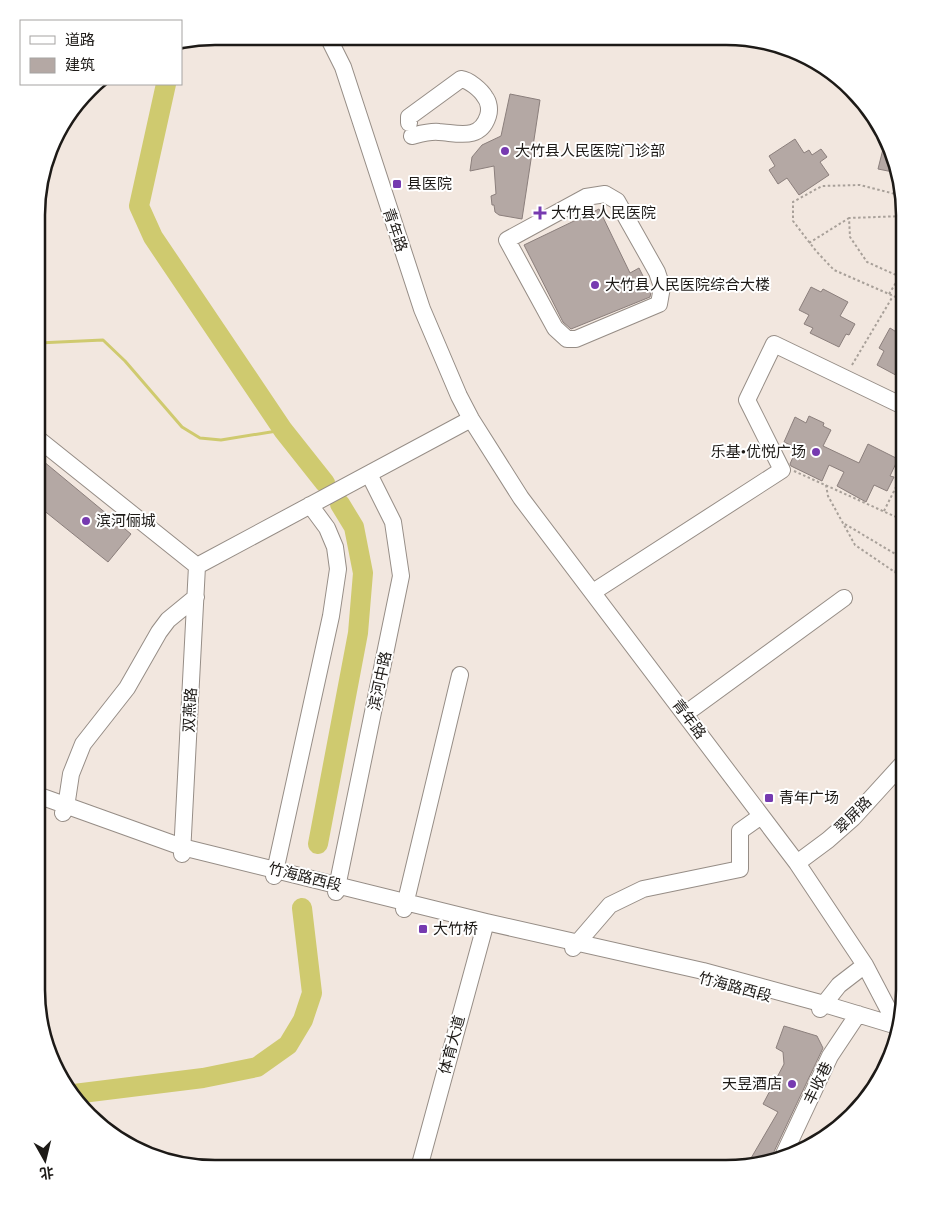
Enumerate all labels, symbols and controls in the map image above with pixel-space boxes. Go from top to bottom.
legend [20,20,182,85]
text: 道路 [65,32,95,48]
text: 建筑 [65,57,95,73]
place label: 大竹县人民医院门诊部 [515,143,665,159]
marker: 大竹县人民医院门诊部 [499,145,511,157]
place label: 县医院 [407,176,452,192]
marker: 县医院 [391,178,403,190]
place label: 大竹县人民医院 [551,205,656,221]
street label: 青年路 [380,206,410,254]
marker: 大竹县人民医院 [533,206,547,220]
place label: 大竹县人民医院综合大楼 [605,277,770,293]
marker: 大竹县人民医院综合大楼 [589,279,601,291]
place label: 乐基•优悦广场 [711,443,806,460]
marker: 乐基•优悦广场 [810,446,822,458]
place label: 滨河俪城 [96,513,156,529]
marker: 滨河俪城 [80,515,92,527]
street label: 滨河中路 [366,650,394,712]
street label: 双燕路 [181,687,199,733]
street label: 青年路 [669,696,709,742]
place label: 青年广场 [779,790,839,806]
marker: 青年广场 [763,792,775,804]
street label: 翠屏路 [831,793,875,837]
street label: 竹海路西段 [267,860,343,894]
place label: 大竹桥 [433,921,478,937]
marker: 大竹桥 [417,923,429,935]
street label: 竹海路西段 [697,970,773,1004]
street label: 体育大道 [437,1014,467,1076]
street label: 丰收巷 [800,1059,835,1107]
place label: 天昱酒店 [722,1076,782,1092]
marker: 天昱酒店 [786,1078,798,1090]
north arrow [20,1135,70,1185]
text: 北 [39,1164,55,1181]

